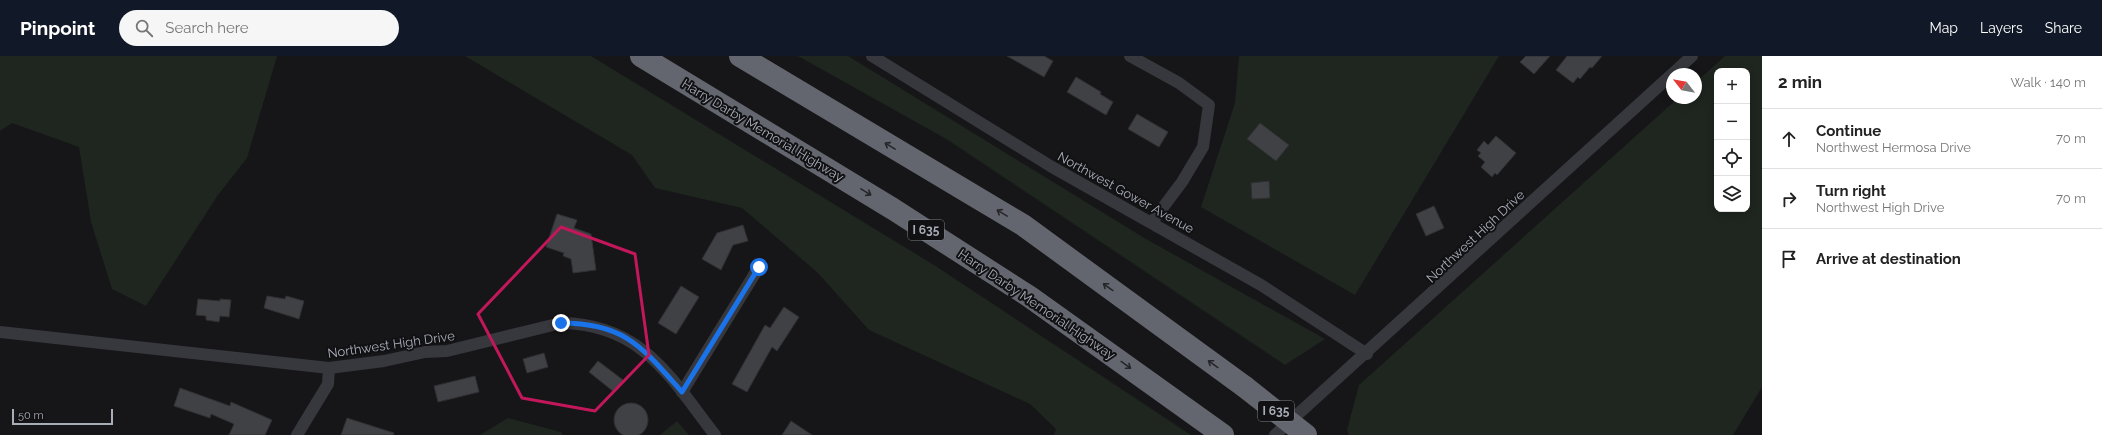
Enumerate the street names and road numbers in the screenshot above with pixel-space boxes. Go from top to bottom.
street label: Harry Darby Memorial Highway [679,76,846,185]
street label: Northwest Gower Avenue [1055,149,1197,236]
street label: Northwest High Drive [1423,187,1528,286]
road number: I 635 [908,220,944,240]
street label: Harry Darby Memorial Highway [955,246,1118,363]
street label: Northwest High Drive [327,328,456,361]
road number: I 635 [1258,401,1294,421]

